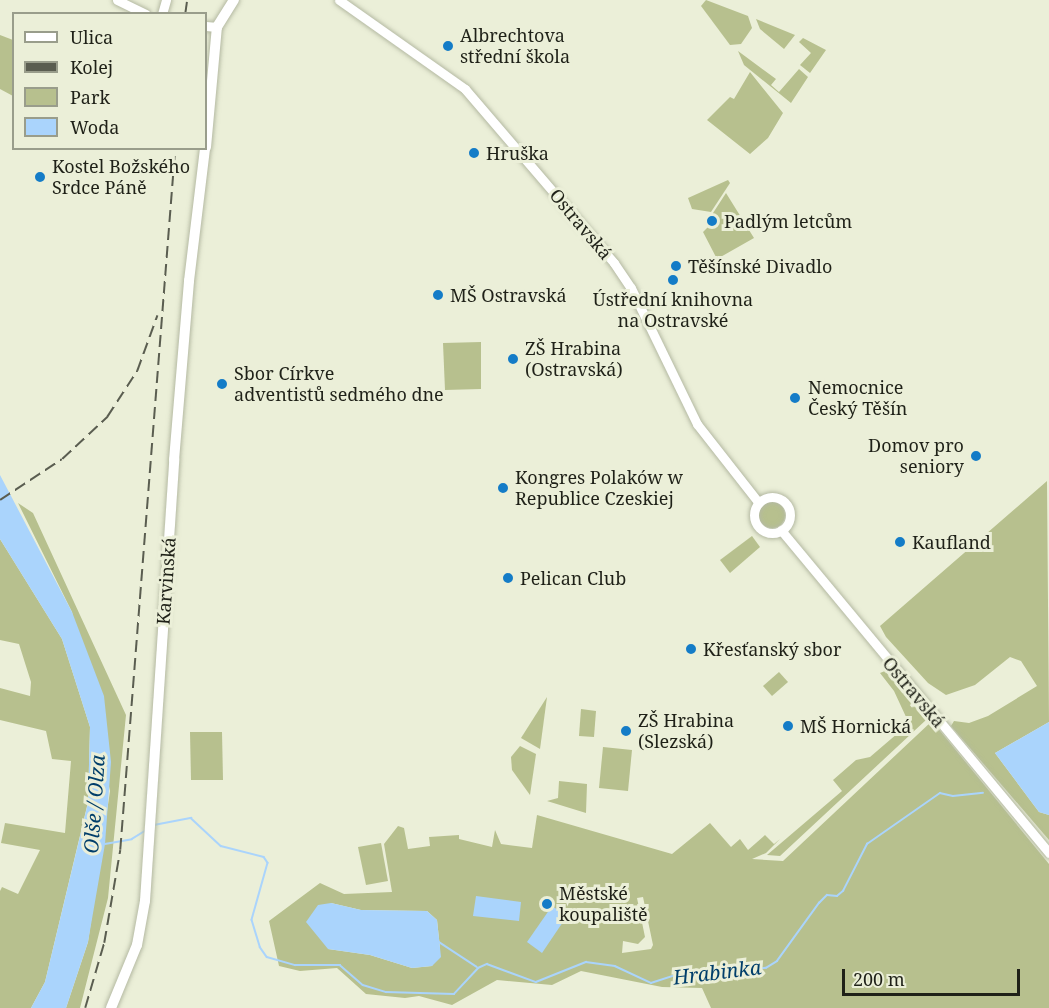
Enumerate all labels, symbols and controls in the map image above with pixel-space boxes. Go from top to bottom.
legend [12,12,207,150]
text: Ulica [70,25,113,49]
place label: Albrechtova střední škola [460,25,570,68]
marker: Albrechtova střední škola [441,39,455,53]
text: Kolej [70,55,113,79]
text: Park [70,85,110,109]
text: Woda [70,115,119,139]
place label: Hruška [486,142,549,164]
marker: Hruška [467,146,481,160]
place label: Kostel Božského Srdce Páně [52,156,190,198]
marker: Kostel Božského Srdce Páně [33,170,47,184]
street label: Ostravská [545,184,617,264]
place label: Padlým letcům [724,210,852,232]
marker: Padlým letcům [705,214,719,228]
place label: Těšínské Divadlo [688,255,832,277]
marker: Těšínské Divadlo [669,259,683,273]
marker: Ústřední knihovna na Ostravské [666,273,680,287]
place label: MŠ Ostravská [450,284,567,306]
marker: MŠ Ostravská [431,288,445,302]
place label: Ústřední knihovna na Ostravské [593,289,753,332]
place label: ZŠ Hrabina (Ostravská) [525,338,623,380]
marker: ZŠ Hrabina (Ostravská) [506,352,520,366]
place label: Sbor Církve adventistů sedmého dne [234,363,444,406]
marker: Sbor Církve adventistů sedmého dne [215,377,229,391]
place label: Nemocnice Český Těšín [808,377,907,420]
marker: Nemocnice Český Těšín [786,389,804,407]
place label: Domov pro seniory [868,435,964,478]
marker: Domov pro seniory [969,449,983,463]
place label: Kongres Polaków w Republice Czeskiej [515,467,683,510]
marker: Kongres Polaków w Republice Czeskiej [496,481,510,495]
place label: Kaufland [912,531,991,553]
marker: Kaufland [893,535,907,549]
street label: Karvinská [152,536,180,626]
place label: Pelican Club [520,567,626,589]
marker: Pelican Club [501,571,515,585]
place label: Křesťanský sbor [703,638,841,660]
marker: Křesťanský sbor [684,642,698,656]
street label: Ostravská [878,652,950,732]
place label: ZŠ Hrabina (Slezská) [638,710,734,752]
place label: MŠ Hornická [800,715,911,737]
marker: MŠ Hornická [781,719,795,733]
marker: ZŠ Hrabina (Slezská) [619,724,633,738]
water label: Olše / Olza [79,754,109,854]
place label: Městské koupaliště [559,883,648,926]
marker: Městské koupaliště [540,897,554,911]
water label: Hrabinka [672,955,762,989]
scale bar [845,957,1024,995]
text: 200 m [853,967,905,991]

